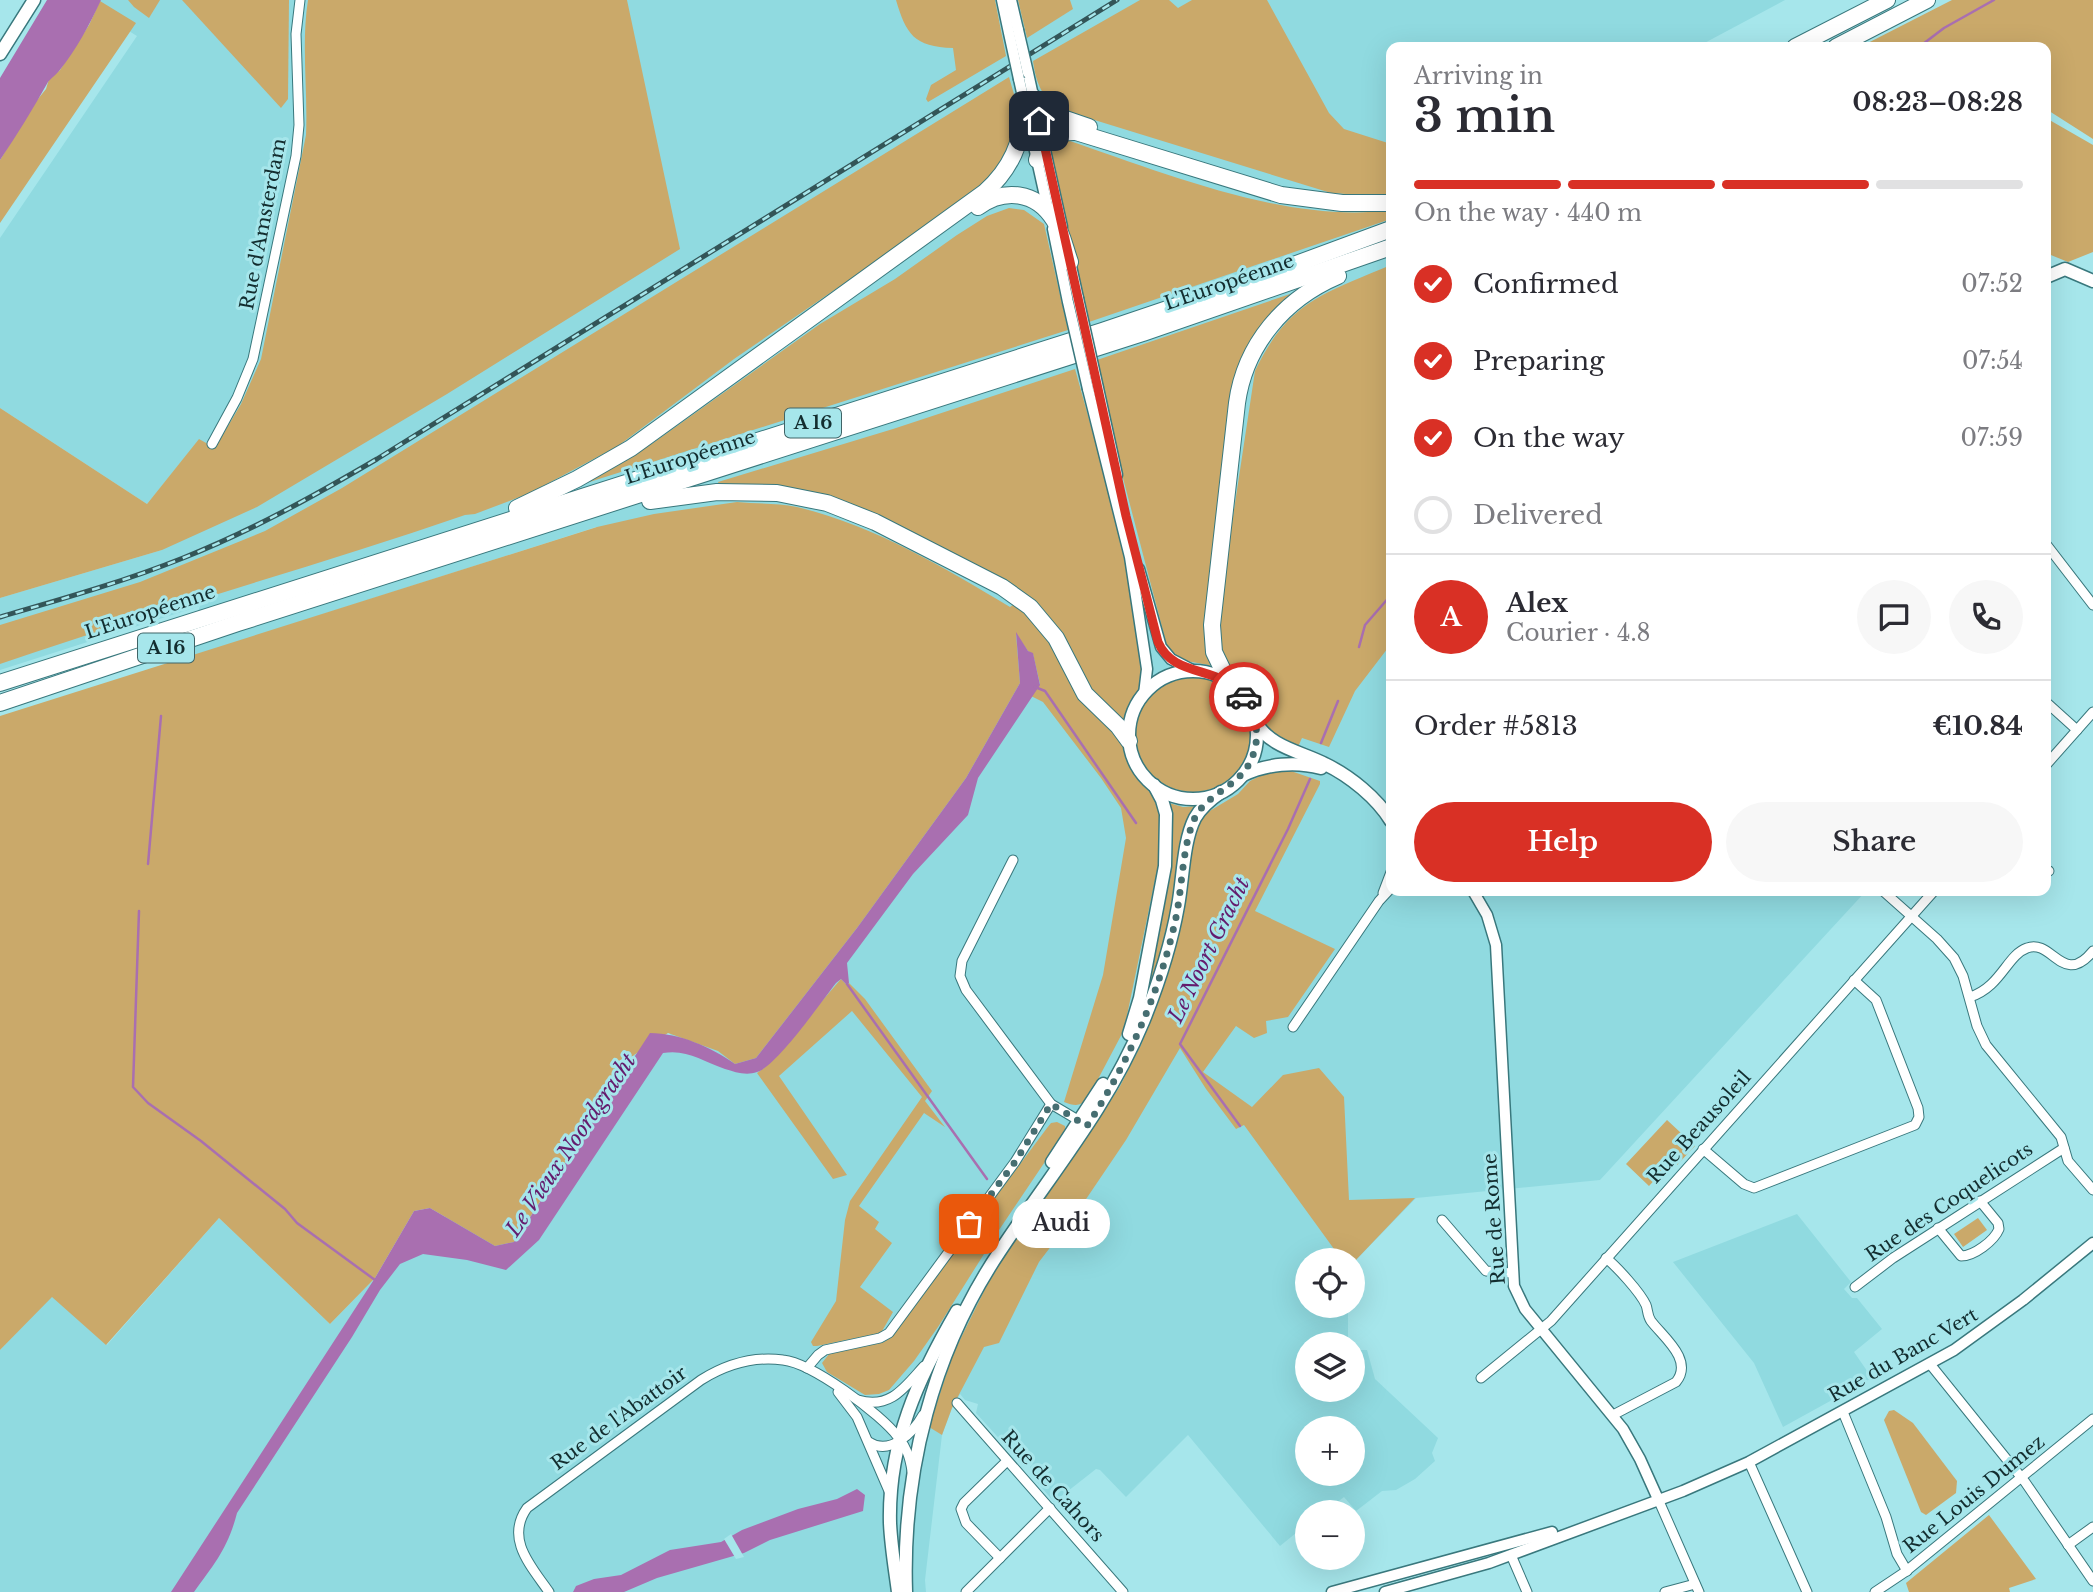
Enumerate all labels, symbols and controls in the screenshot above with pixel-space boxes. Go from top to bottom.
text: Arriving in [1414,62,1543,90]
text: 08:23–08:28 [1852,86,2023,118]
text: 3 min [1414,87,1555,144]
pin [1009,91,1069,151]
icon: home [1020,102,1058,140]
street label: Rue d'Amsterdam [235,136,291,312]
text: On the way · 440 m [1414,199,1642,227]
street label: L'Européenne [1161,249,1297,315]
icon: check [1414,265,1452,303]
text: Confirmed [1473,268,1618,300]
text: 07:52 [1961,270,2023,298]
icon: check [1414,342,1452,380]
text: Preparing [1473,345,1605,377]
text: 07:54 [1962,347,2023,375]
road number: A 16 [785,408,841,438]
icon: check [1414,419,1452,457]
text: On the way [1473,422,1625,454]
text: 07:59 [1961,424,2023,452]
street label: L'Européenne [622,425,758,489]
text: Delivered [1473,499,1603,531]
street label: L'Européenne [82,580,218,644]
button: chat [1857,580,1931,654]
button: phone [1949,580,2023,654]
text: Alex [1506,587,1568,619]
text: A [1440,601,1462,633]
text: Courier · 4.8 [1506,619,1651,647]
road number: A 16 [138,634,194,662]
courier [1209,662,1279,732]
icon: car [1225,678,1263,716]
text: Order #5813 [1414,710,1578,742]
text: €10.84 [1932,710,2023,742]
button: Help [1414,802,1712,882]
button: Share [1726,802,2023,882]
water label: Le Noort Gracht [1162,873,1256,1028]
water label: Le Vieux Noordgracht [500,1048,642,1242]
street label: Rue Beausoleil [1642,1066,1756,1188]
street label: Rue des Coquelicots [1861,1137,2037,1267]
street label: Rue de Rome [1478,1153,1510,1285]
pin [939,1194,999,1254]
callout: Audi [1011,1200,1109,1248]
icon: bag [950,1205,988,1243]
text: Audi [1032,1209,1090,1237]
map controls [1295,1248,1365,1570]
button: locate [1295,1248,1365,1318]
street label: Rue du Banc Vert [1824,1302,1982,1407]
button: layers [1295,1332,1365,1402]
street label: Rue de l'Abattoir [547,1361,691,1475]
button: + [1295,1416,1365,1486]
street label: Rue de Cahors [997,1425,1109,1547]
street label: Rue Louis Dumez [1899,1430,2049,1558]
button: − [1295,1500,1365,1570]

